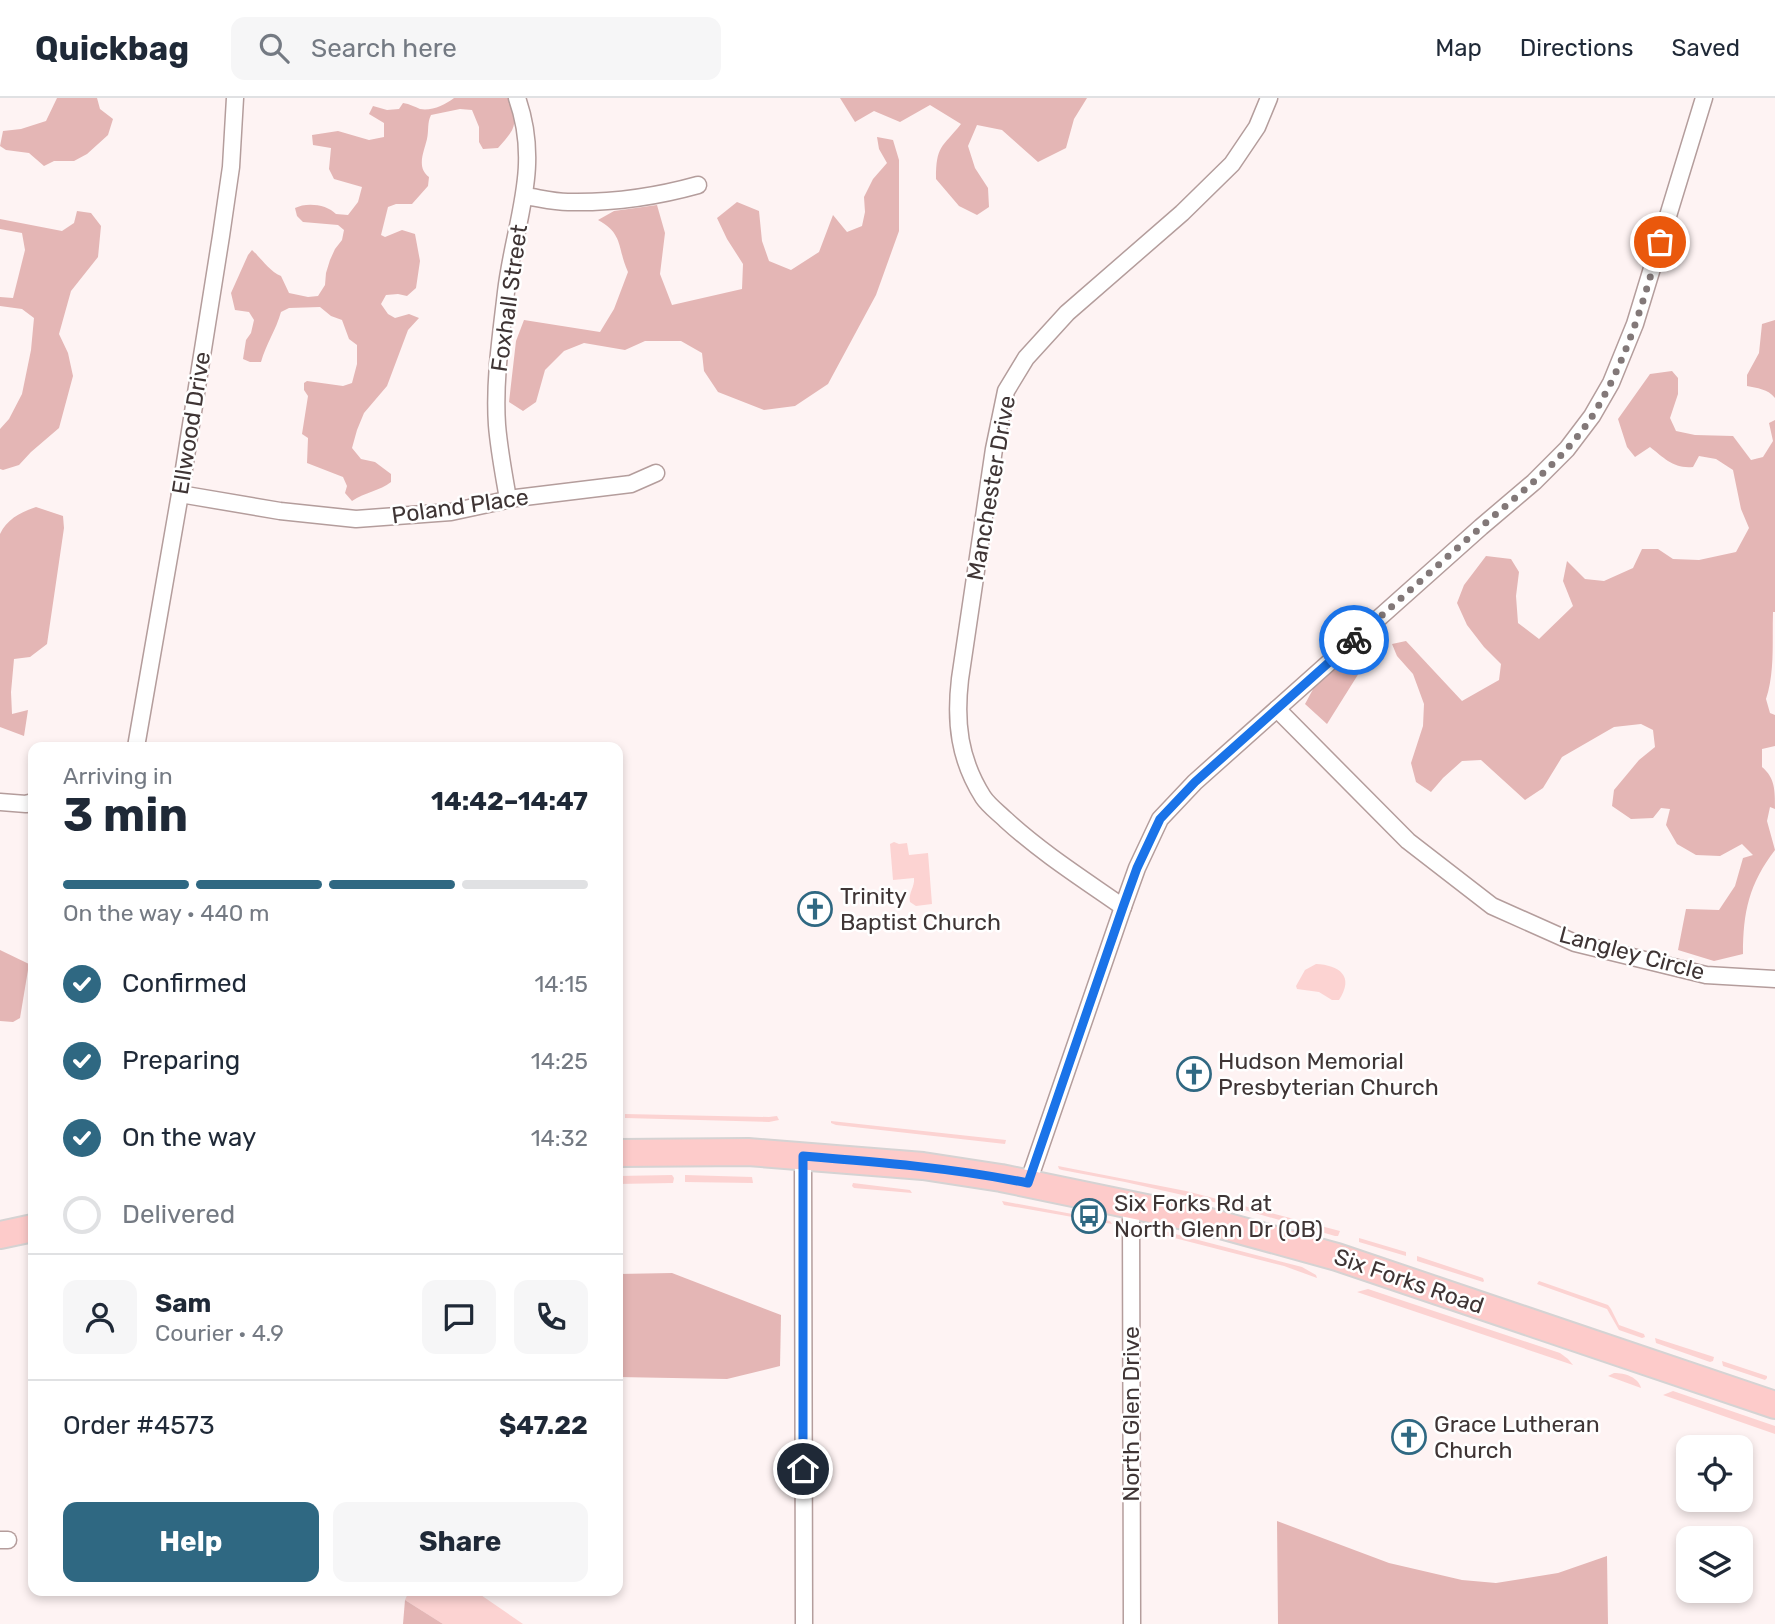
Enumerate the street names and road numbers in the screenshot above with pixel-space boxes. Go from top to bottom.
street label: Foxhall Street [485,223,533,373]
street label: Ellwood Drive [166,350,216,496]
street label: Manchester Drive [961,393,1021,583]
street label: Poland Place [390,483,530,529]
street label: Langley Circle [1556,920,1708,986]
street label: Six Forks Road [1330,1242,1488,1320]
street label: North Glen Drive [1117,1326,1145,1502]

